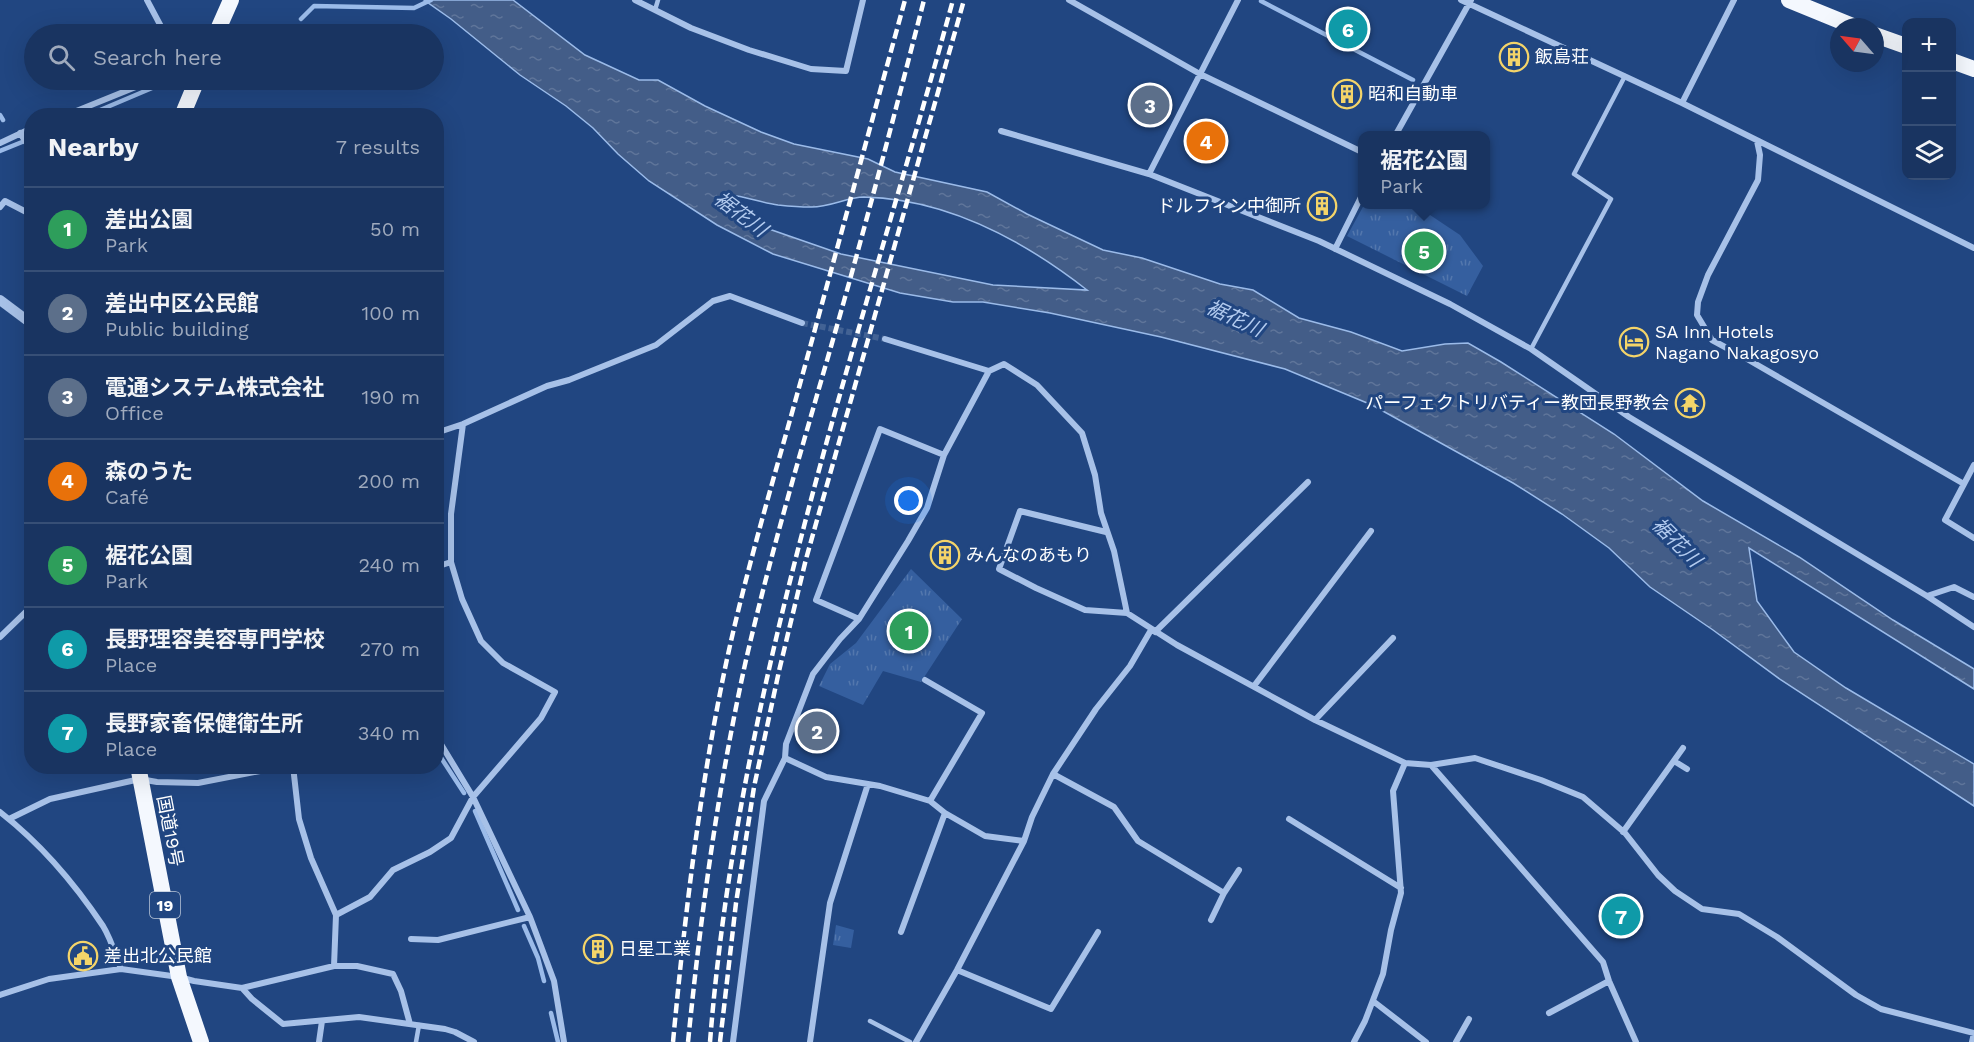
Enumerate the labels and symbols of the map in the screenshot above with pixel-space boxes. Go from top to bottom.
pin: 6 [1328,6,1368,51]
north arrow [1830,18,1884,72]
building icon: 飯島荘 [1498,41,1530,73]
place label: 飯島荘 [1535,46,1589,67]
building icon: 昭和自動車 [1331,78,1363,110]
pin: 3 [1130,82,1170,128]
place label: 昭和自動車 [1368,83,1458,104]
pin: 4 [1186,118,1226,164]
water label: 裾花川 [710,186,774,243]
building icon: ドルフィン中御所 [1306,190,1338,222]
place label: ドルフィン中御所 [1157,195,1301,216]
pin: 5 [1404,228,1444,274]
water label: 裾花川 [1203,294,1269,342]
place label: SA Inn Hotels Nagano Nakagosyo [1655,321,1819,363]
hotel icon: SA Inn Hotels Nagano Nakagosyo [1618,326,1650,358]
temple icon: パーフェクトリバティー教団長野教会 [1674,387,1706,419]
place label: パーフェクトリバティー教団長野教会 [1365,392,1669,413]
your location [894,486,923,515]
water label: 裾花川 [1647,512,1708,573]
building icon: みんなのあもり [929,539,961,571]
place label: みんなのあもり [966,544,1092,565]
pin: 1 [890,608,928,654]
pin: 2 [798,708,836,754]
street label: 国道19号 [153,793,188,868]
road number: 19 [150,892,180,918]
pin: 7 [1602,894,1640,938]
building icon: 日星工業 [582,933,614,965]
place label: 日星工業 [619,938,691,959]
public building icon: 差出北公民館 [67,940,99,972]
place label: 差出北公民館 [104,945,212,966]

